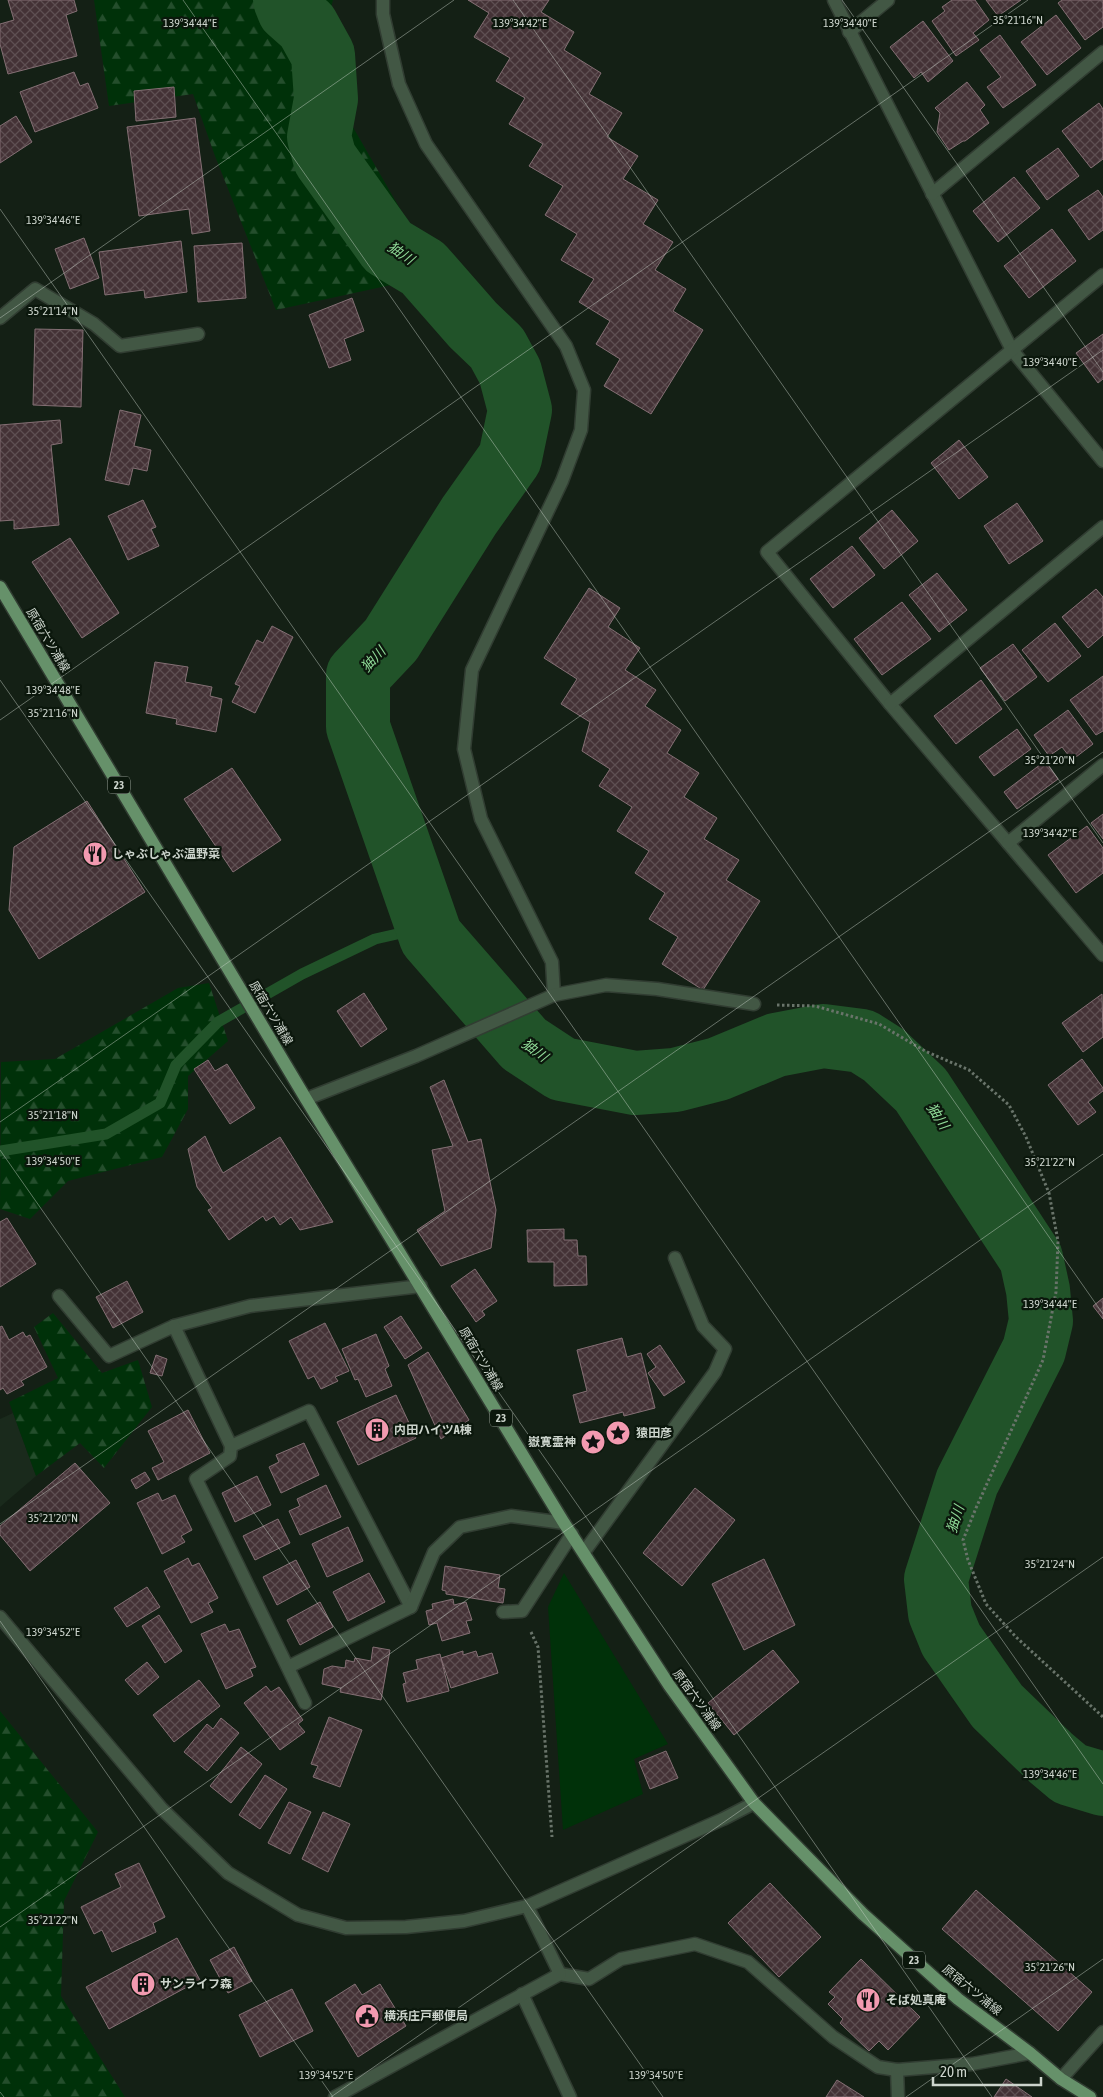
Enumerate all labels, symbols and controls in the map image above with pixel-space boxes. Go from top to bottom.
text: 35°21'16"N [993,13,1043,27]
text: 139°34'44"E [163,16,217,30]
text: 139°34'42"E [493,16,547,30]
text: 139°34'40"E [823,16,877,30]
text: 139°34'46"E [26,213,80,227]
water label: 㹨川 [385,239,419,269]
text: 35°21'14"N [28,304,78,318]
text: 139°34'40"E [1023,355,1077,369]
street label: 原宿六ツ浦線 [23,606,73,674]
water label: 㹨川 [358,642,390,675]
text: 139°34'48"E [26,683,80,697]
text: 35°21'16"N [28,706,78,720]
text: 35°21'20"N [1025,753,1075,767]
road number: 23 [108,776,130,794]
text: 139°34'42"E [1023,826,1077,840]
restaurant icon: しゃぶしゃぶ温野菜 [82,841,108,867]
place label: しゃぶしゃぶ温野菜 [112,847,220,861]
street label: 原宿六ツ浦線 [246,979,296,1047]
water label: 㹨川 [519,1035,553,1066]
water label: 㹨川 [924,1100,953,1134]
text: 35°21'18"N [28,1108,78,1122]
text: 139°34'50"E [26,1154,80,1168]
text: 35°21'22"N [1025,1155,1075,1169]
text: 139°34'44"E [1023,1297,1077,1311]
street label: 原宿六ツ浦線 [456,1325,506,1393]
road number: 23 [490,1410,512,1426]
building icon: 内田ハイツA棟 [364,1417,390,1443]
place icon: 猿田彦 [605,1420,631,1446]
place label: 内田ハイツA棟 [394,1423,472,1437]
place label: 猿田彦 [636,1426,672,1440]
place icon: 嶽寛霊神 [580,1429,606,1455]
place label: 嶽寛霊神 [528,1435,576,1449]
water label: 㹨川 [943,1501,968,1535]
text: 35°21'20"N [28,1511,78,1525]
text: 35°21'24"N [1025,1557,1075,1571]
text: 139°34'52"E [26,1625,80,1639]
street label: 原宿六ツ浦線 [670,1667,724,1733]
text: 139°34'46"E [1023,1767,1077,1781]
text: 35°21'22"N [28,1913,78,1927]
road number: 23 [903,1952,925,1968]
text: 35°21'26"N [1025,1960,1075,1974]
street label: 原宿六ツ浦線 [940,1962,1004,2018]
building icon: サンライフ森 [130,1971,156,1997]
place label: サンライフ森 [160,1977,232,1991]
restaurant icon: そば処真庵 [855,1987,881,2013]
place label: そば処真庵 [886,1993,946,2007]
public building icon: 横浜庄戸郵便局 [354,2003,380,2029]
place label: 横浜庄戸郵便局 [384,2009,468,2023]
scale bar [933,2054,1040,2086]
text: 20 m [940,2063,967,2080]
text: 139°34'52"E [299,2068,353,2082]
text: 139°34'50"E [629,2068,683,2082]

